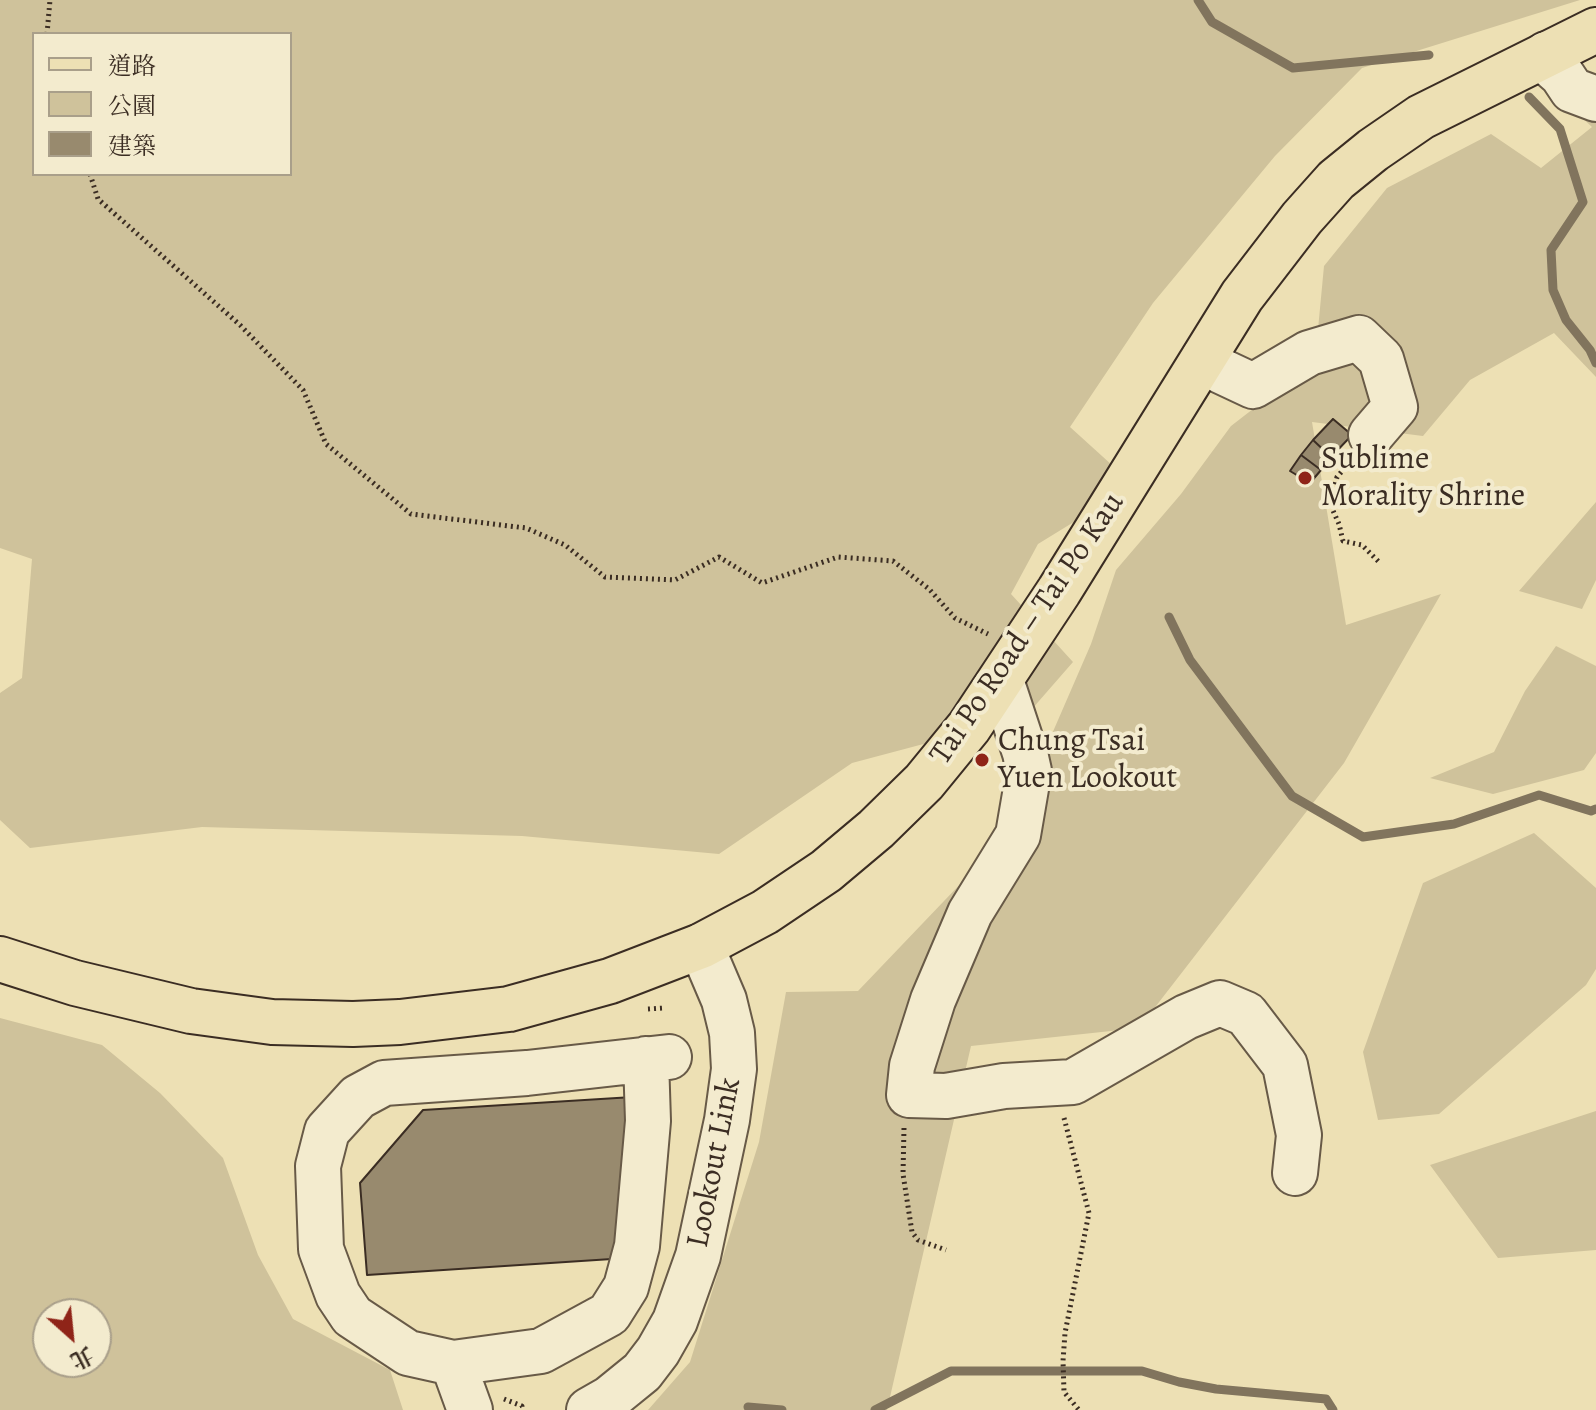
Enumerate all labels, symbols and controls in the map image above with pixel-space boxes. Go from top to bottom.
legend [32,32,292,176]
text: 道路 [108,50,156,82]
text: 公園 [108,90,156,122]
text: 建築 [108,130,156,162]
place label: Sublime Morality Shrine [1321,441,1525,516]
marker: Sublime Morality Shrine [1296,469,1314,487]
street label: Tai Po Road – Tai Po Kau [923,486,1133,772]
place label: Chung Tsai Yuen Lookout [998,723,1177,798]
marker: Chung Tsai Yuen Lookout [973,751,991,769]
street label: Lookout Link [680,1075,750,1251]
north arrow [32,1298,112,1378]
text: 北 [65,1339,99,1376]

